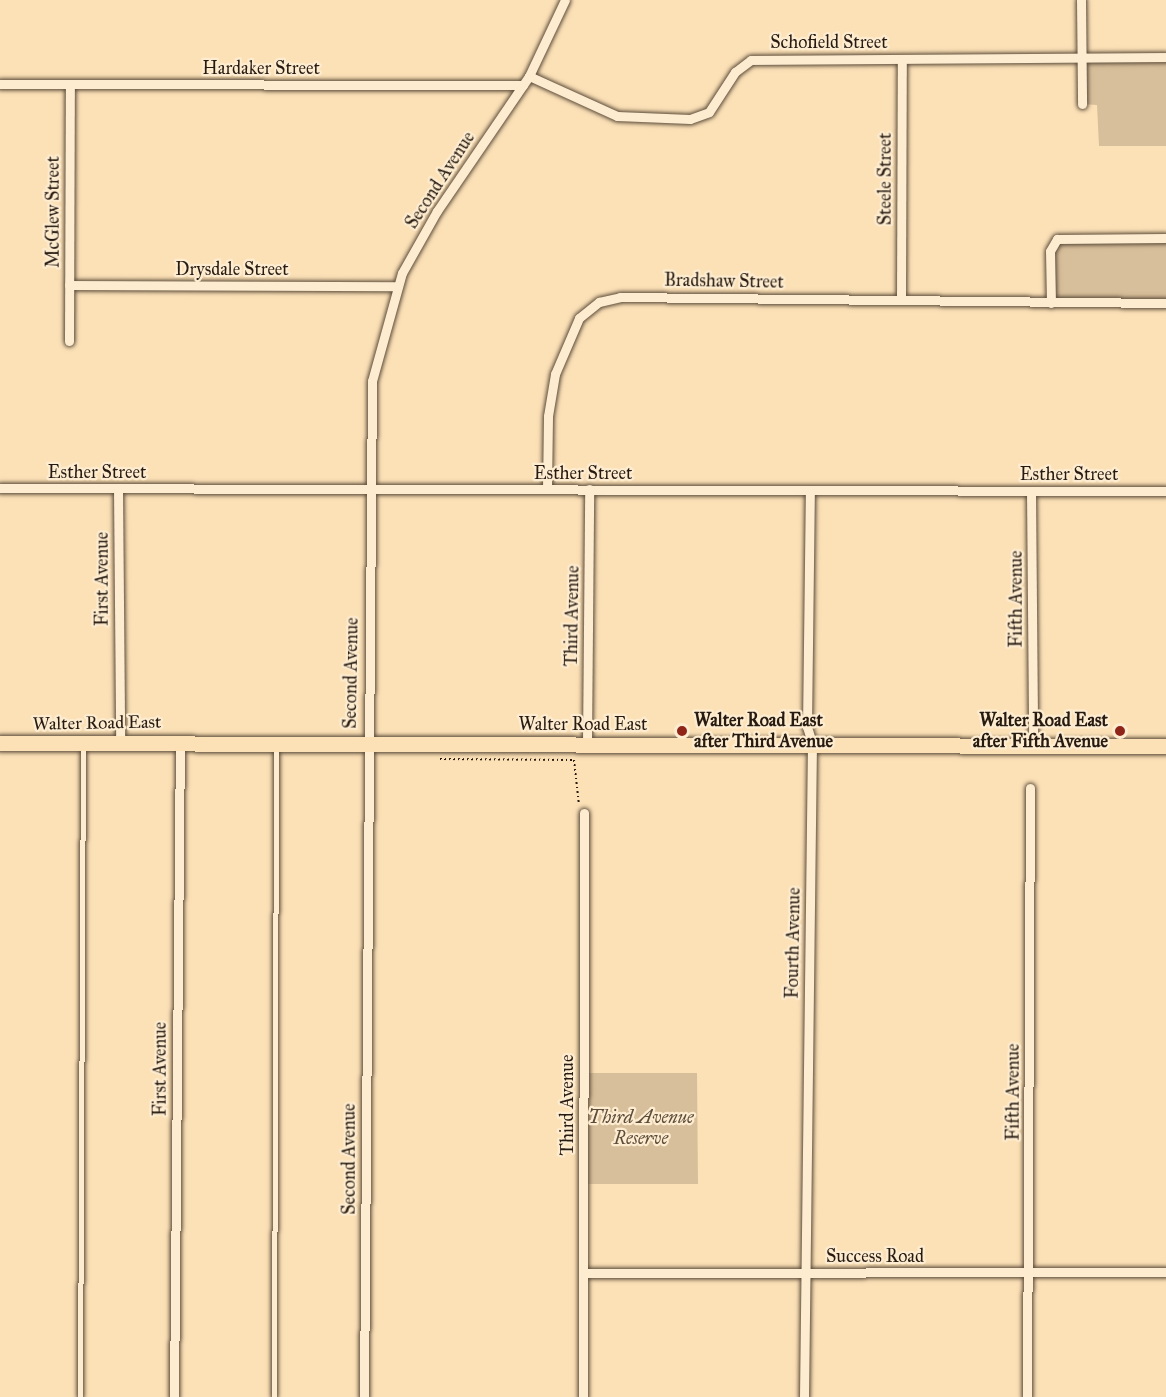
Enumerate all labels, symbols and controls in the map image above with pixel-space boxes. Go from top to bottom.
street label: Schofield Street [770,31,888,53]
street label: Hardaker Street [202,57,320,79]
street label: Second Avenue [401,127,479,233]
street label: Steele Street [874,133,896,225]
street label: McGlew Street [42,156,64,268]
street label: Drysdale Street [175,258,289,280]
street label: Bradshaw Street [664,269,784,293]
street label: Esther Street [48,461,146,483]
street label: Esther Street [534,462,632,484]
street label: Esther Street [1020,463,1118,485]
street label: First Avenue [91,532,113,626]
street label: Fifth Avenue [1005,550,1027,648]
street label: Third Avenue [560,565,584,667]
street label: Second Avenue [339,617,363,729]
place label: Walter Road East after Third Avenue [694,710,833,752]
place label: Walter Road East after Fifth Avenue [973,710,1108,752]
street label: Walter Road East [32,711,162,735]
street label: Walter Road East [519,713,647,735]
marker: Walter Road East after Third Avenue [675,724,689,738]
marker: Walter Road East after Fifth Avenue [1113,724,1127,738]
street label: Fourth Avenue [781,887,805,999]
street label: First Avenue [149,1022,171,1116]
street label: Fifth Avenue [1002,1043,1024,1141]
street label: Third Avenue [556,1055,578,1155]
street label: Second Avenue [338,1103,360,1215]
park label: Third Avenue Reserve [588,1107,694,1150]
street label: Success Road [826,1245,924,1267]

